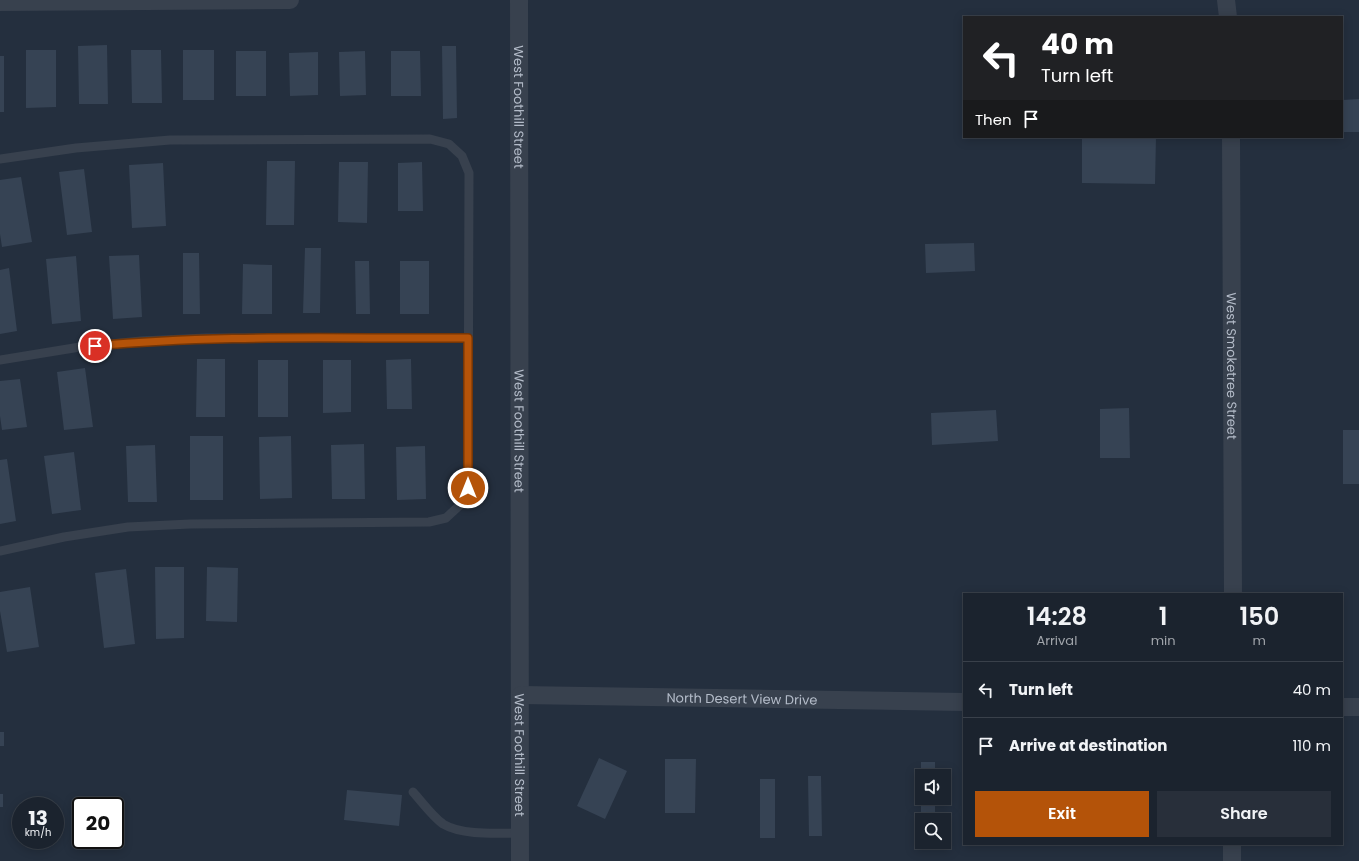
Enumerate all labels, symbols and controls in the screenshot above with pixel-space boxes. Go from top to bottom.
text: 40 m [1041,25,1114,64]
icon: left [975,32,1027,84]
street label: West Foothill Street [510,45,529,169]
text: Turn left [1041,63,1113,88]
icon: arrive [1020,108,1042,130]
text: Then [975,109,1012,130]
street label: West Smoketree Street [1222,292,1242,440]
pin [78,329,112,363]
icon: arrive [84,335,106,357]
street label: West Foothill Street [510,369,529,493]
position arrow [447,467,489,509]
text: 14:28 [1027,600,1087,633]
text: 1 [1159,600,1168,633]
text: 150 [1239,600,1279,633]
text: Arrival [1036,631,1077,650]
text: min [1151,631,1176,650]
text: m [1253,631,1266,650]
icon: left [975,679,997,701]
text: Turn left [1009,679,1073,700]
text: 40 m [1293,679,1331,700]
street label: North Desert View Drive [666,688,818,709]
street label: West Foothill Street [510,693,529,817]
icon: arrive [975,735,997,757]
text: Arrive at destination [1009,735,1167,756]
text: 110 m [1293,735,1331,756]
map controls [915,769,951,849]
button: sound [915,769,951,805]
button: Exit [975,791,1149,837]
button: Share [1157,791,1331,837]
speed limit sign: 20 [72,797,124,849]
text: 13 [28,804,48,832]
button: search [915,813,951,849]
text: km/h [25,825,51,840]

